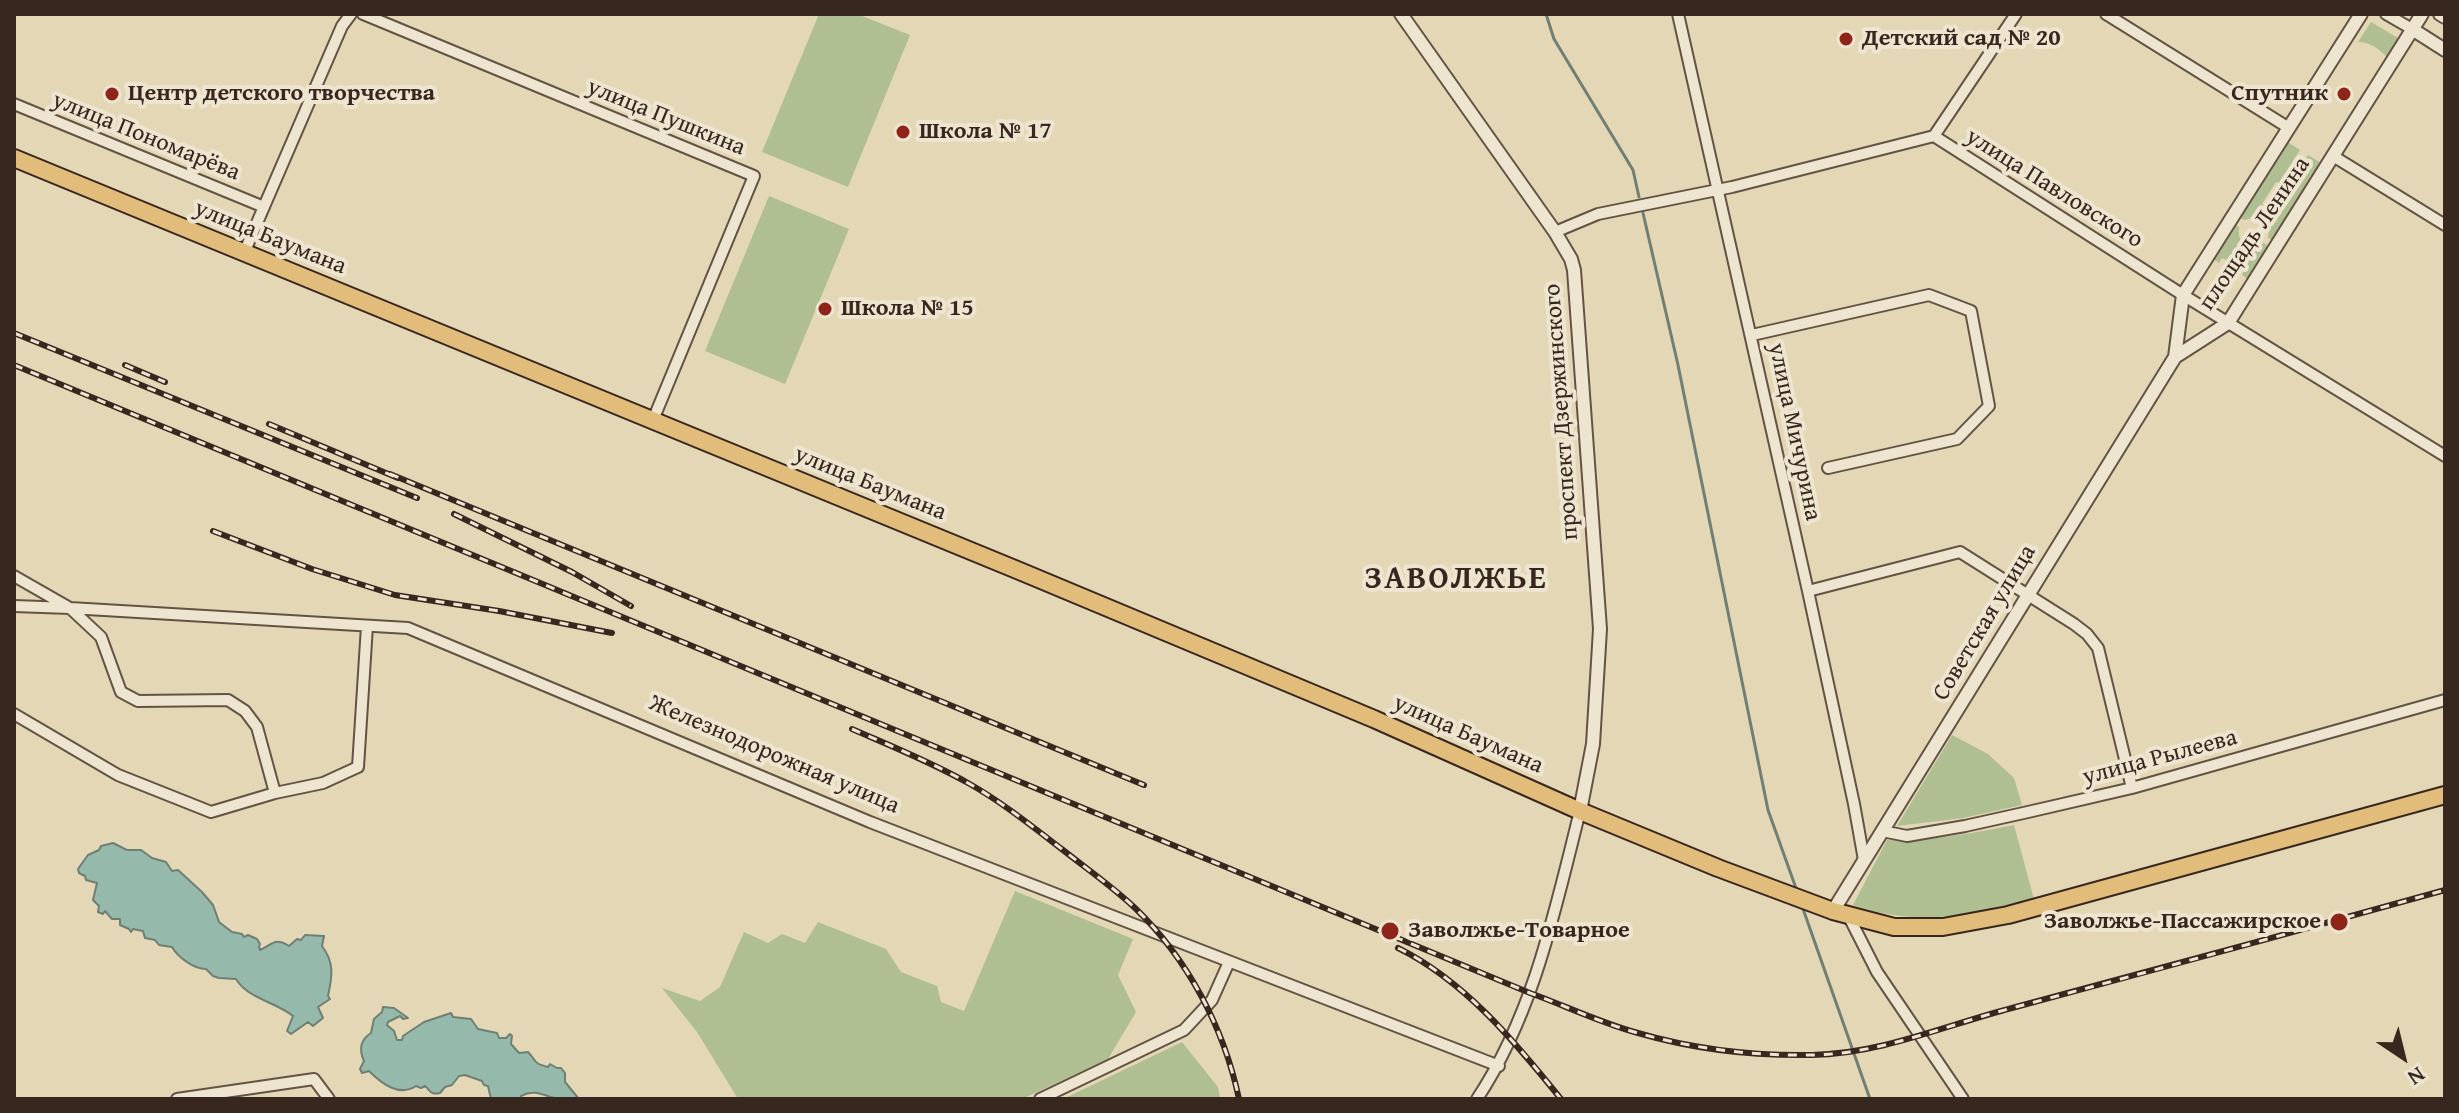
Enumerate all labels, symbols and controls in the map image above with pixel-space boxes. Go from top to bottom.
place label: Детский сад № 20 [1862,25,2061,53]
marker: Детский сад № 20 [1837,30,1855,48]
street label: улица Пушкина [583,73,749,163]
place label: Центр детского творчества [128,80,435,108]
place label: Спутник [2231,80,2328,108]
marker: Центр детского творчества [103,85,121,103]
marker: Спутник [2335,85,2353,103]
street label: улица Пономарёва [48,86,244,188]
place label: Школа № 17 [919,118,1052,146]
marker: Школа № 17 [894,123,912,141]
street label: улица Павловского [1960,123,2148,255]
street label: площадь Ленина [2193,152,2317,316]
street label: улица Баумана [190,194,350,282]
street label: проспект Дзержинского [1539,283,1585,541]
place label: Школа № 15 [841,295,974,323]
marker: Школа № 15 [816,300,834,318]
street label: улица Мичурина [1761,341,1827,523]
street label: улица Баумана [790,440,950,528]
street label: Советская улица [1927,540,2043,706]
district label: ЗАВОЛЖЬЕ [1364,561,1548,599]
street label: Железнодорожная улица [644,689,904,821]
street label: улица Баумана [1388,689,1548,781]
street label: улица Рылеева [2080,724,2240,792]
place label: Заволжье-Пассажирское [2044,908,2321,936]
marker: Заволжье-Пассажирское [2328,911,2350,933]
place label: Заволжье-Товарное [1408,917,1630,945]
marker: Заволжье-Товарное [1379,920,1401,942]
north arrow [2363,1017,2443,1097]
text: N [2402,1059,2432,1094]

